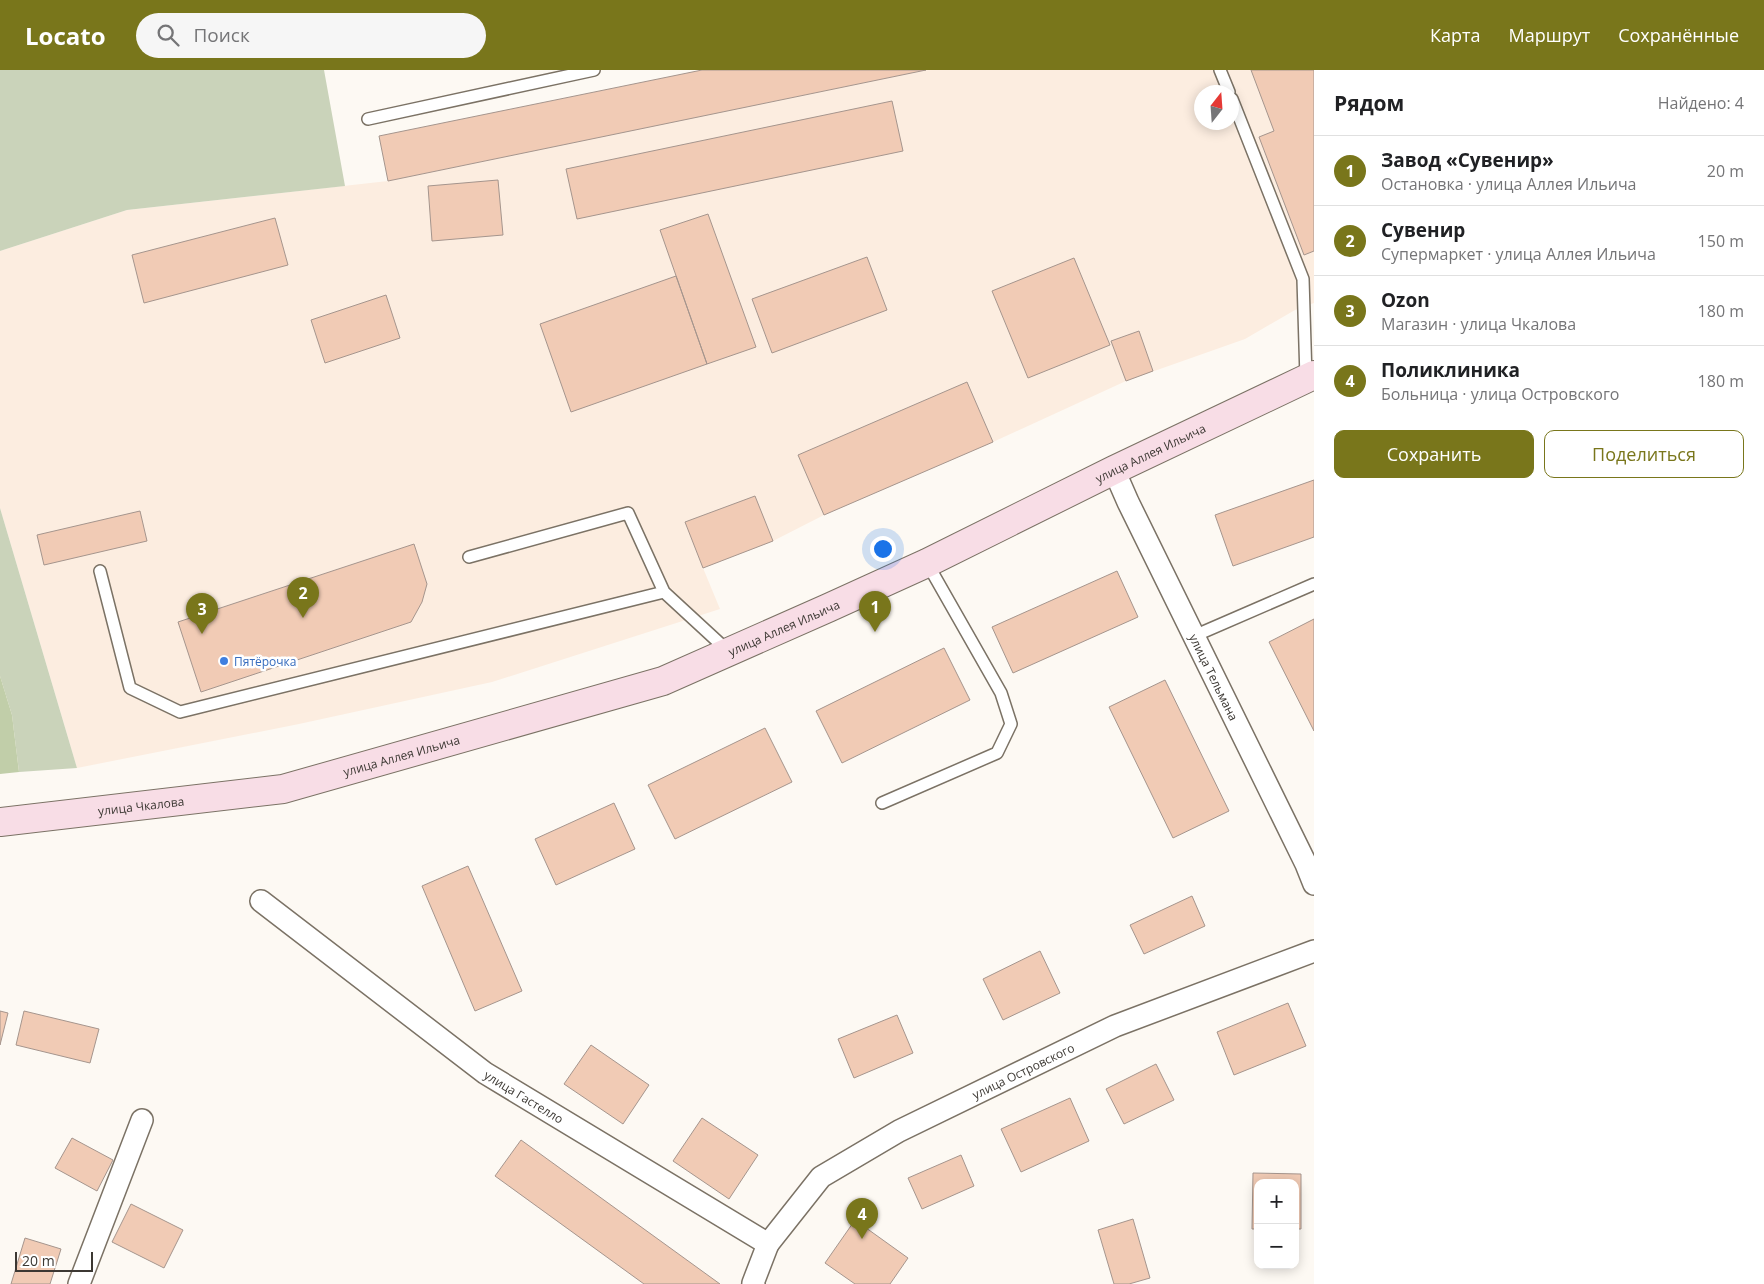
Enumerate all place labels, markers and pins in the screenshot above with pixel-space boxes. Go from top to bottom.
pin: 2 [287,577,319,618]
pin: 1 [859,591,891,632]
pin: 3 [186,593,218,634]
place label: Пятёрочка [234,653,296,670]
marker: Пятёрочка [218,655,230,667]
pin: 4 [846,1198,878,1239]

